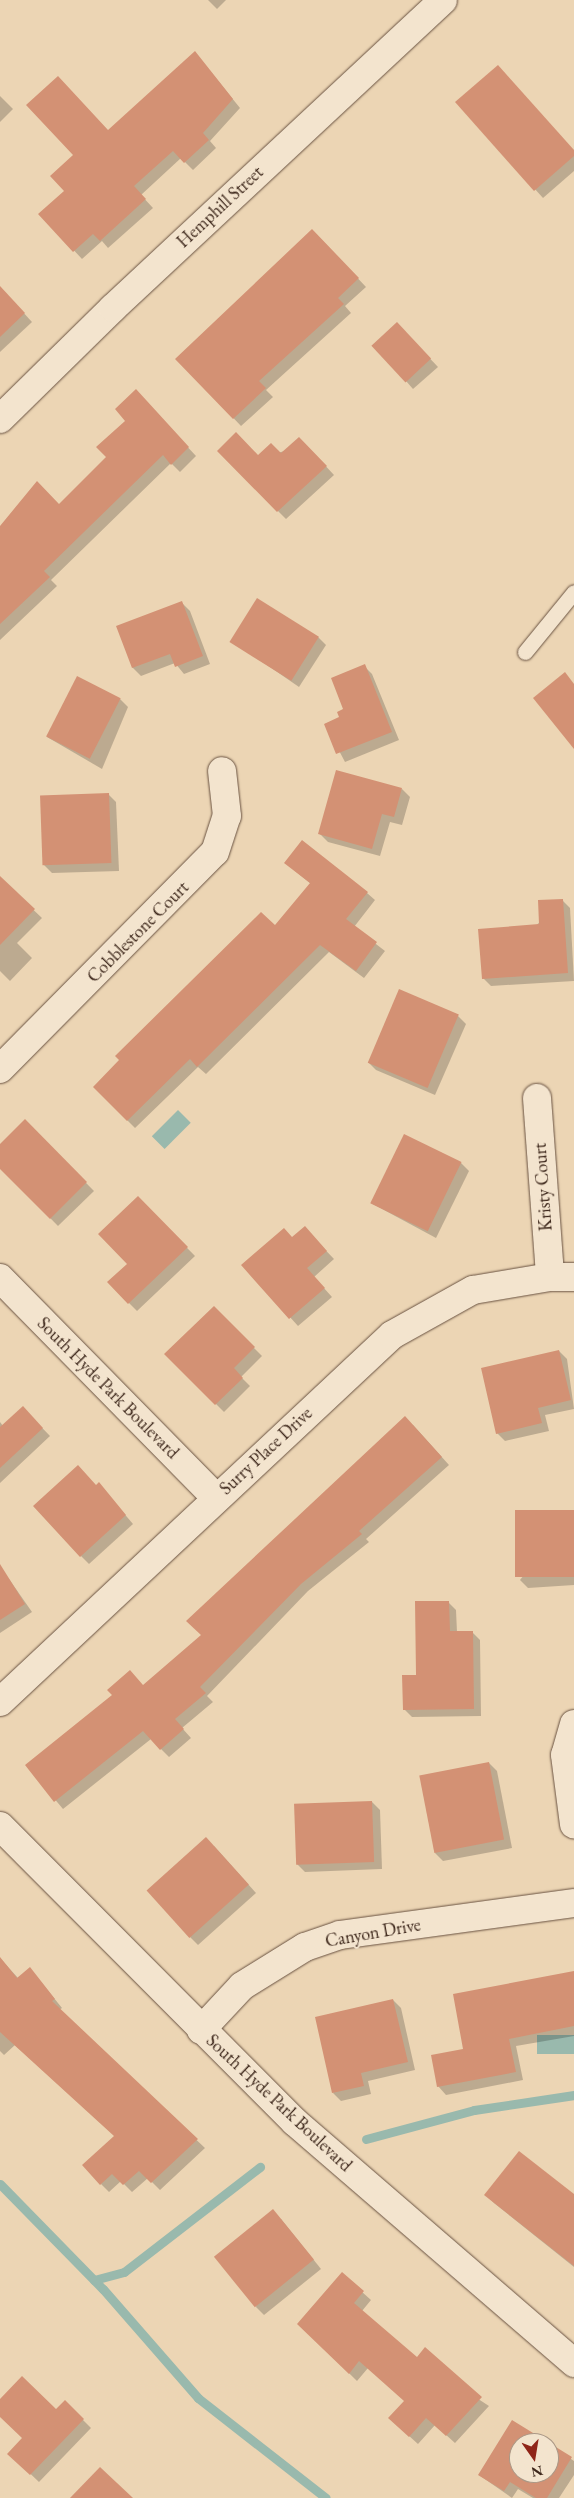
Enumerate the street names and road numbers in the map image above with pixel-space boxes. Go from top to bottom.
street label: Hemphill Street [172,162,268,252]
street label: Cobblestone Court [83,877,193,987]
street label: Kristy Court [529,1142,557,1232]
street label: South Hyde Park Boulevard [33,1313,183,1463]
street label: Surry Place Drive [215,1403,317,1499]
street label: Canyon Drive [324,1914,422,1952]
street label: South Hyde Park Boulevard [202,2030,356,2176]

